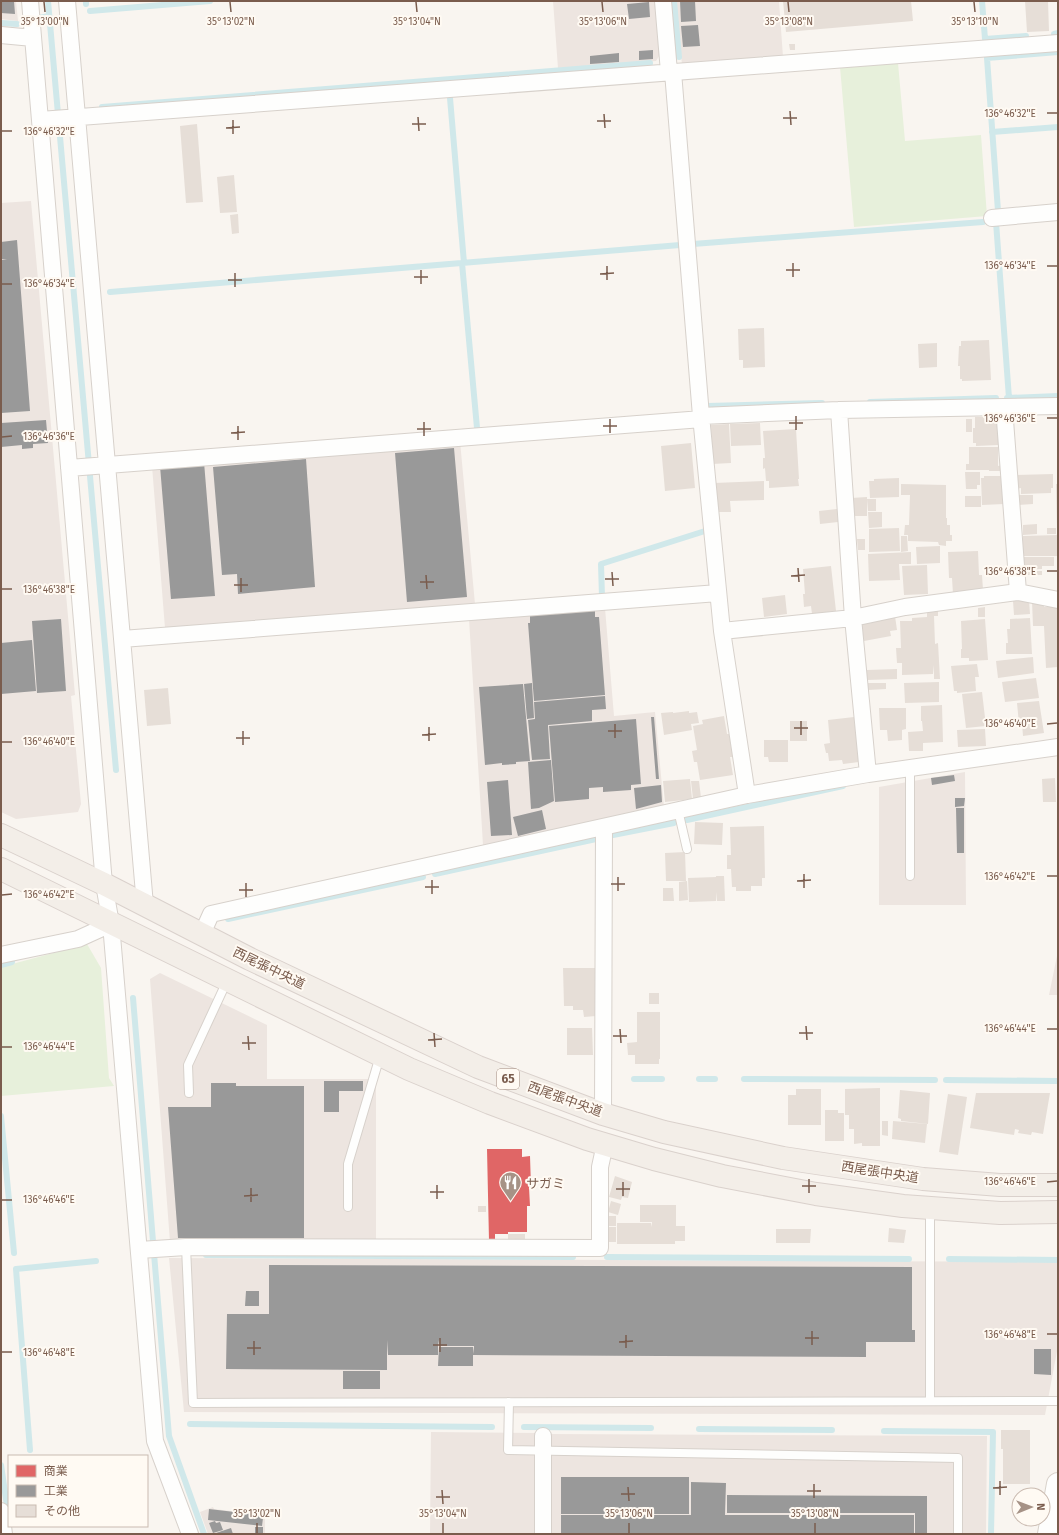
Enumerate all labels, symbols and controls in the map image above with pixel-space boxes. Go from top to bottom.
text: 35°13'00"N [21,16,69,28]
text: 35°13'02"N [207,16,255,28]
text: 35°13'04"N [393,16,441,28]
text: 35°13'06"N [579,16,627,28]
text: 35°13'08"N [765,16,813,28]
text: 35°13'10"N [951,16,999,28]
text: 136°46'32"E [984,108,1036,120]
text: 136°46'32"E [23,126,75,138]
text: 136°46'34"E [984,260,1036,272]
text: 136°46'34"E [23,278,75,290]
text: 136°46'36"E [984,413,1036,425]
text: 136°46'36"E [23,431,75,443]
text: 136°46'38"E [984,566,1036,578]
text: 136°46'38"E [23,584,75,596]
text: 136°46'40"E [984,718,1036,730]
text: 136°46'40"E [23,736,75,748]
text: 136°46'42"E [984,871,1036,883]
text: 136°46'42"E [23,889,75,901]
street label: 西尾張中央道 [231,944,307,992]
text: 136°46'44"E [984,1023,1036,1035]
text: 136°46'44"E [23,1041,75,1053]
road number: 65 [497,1069,519,1089]
street label: 西尾張中央道 [526,1079,604,1119]
street label: 西尾張中央道 [840,1158,920,1186]
restaurant icon: サガミ [498,1170,524,1203]
place label: サガミ [526,1176,565,1191]
text: 136°46'46"E [984,1176,1036,1188]
text: 136°46'46"E [23,1194,75,1206]
text: 136°46'48"E [984,1329,1036,1341]
text: 136°46'48"E [23,1347,75,1359]
legend [8,1455,148,1527]
text: 商業 [44,1464,68,1478]
text: 工業 [44,1484,68,1498]
north arrow [1011,1487,1051,1527]
text: N [1034,1503,1047,1511]
text: その他 [44,1504,80,1518]
text: 35°13'02"N [233,1508,281,1520]
text: 35°13'04"N [419,1508,467,1520]
text: 35°13'06"N [605,1508,653,1520]
text: 35°13'08"N [791,1508,839,1520]

